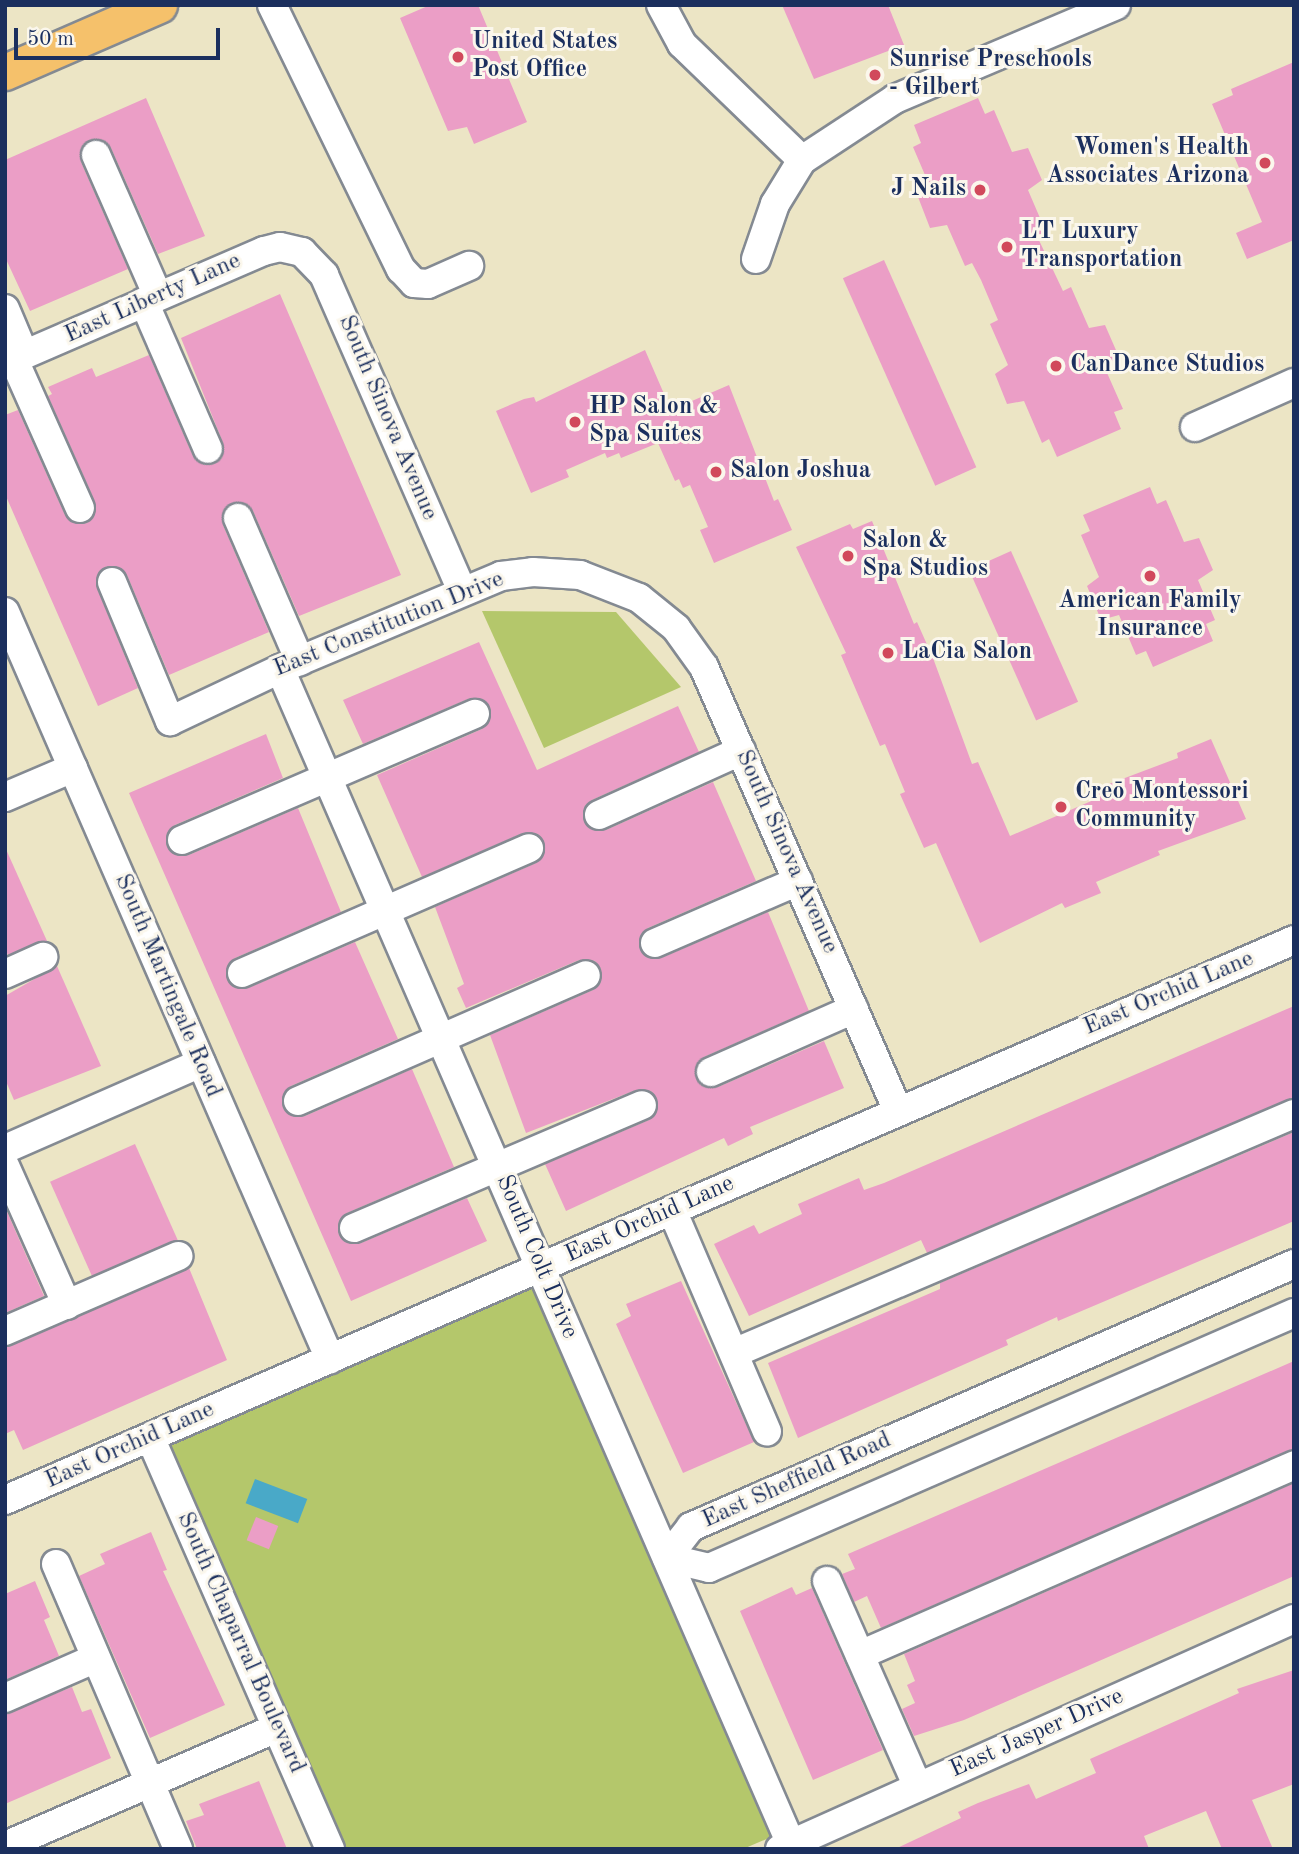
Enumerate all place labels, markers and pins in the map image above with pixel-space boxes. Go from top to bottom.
place label: United States Post Office [472,29,617,85]
place label: Sunrise Preschools - Gilbert [889,47,1092,103]
marker: United States Post Office [450,49,466,65]
marker: Sunrise Preschools - Gilbert [867,67,883,83]
place label: Women's Health Associates Arizona [1046,135,1249,191]
marker: Women's Health Associates Arizona [1255,153,1275,173]
place label: J Nails [891,176,966,204]
marker: J Nails [972,182,988,198]
place label: LT Luxury Transportation [1021,219,1182,275]
marker: LT Luxury Transportation [999,239,1015,255]
place label: CanDance Studios [1070,352,1264,380]
marker: CanDance Studios [1048,358,1064,374]
place label: HP Salon & Spa Suites [589,394,718,450]
marker: HP Salon & Spa Suites [567,414,583,430]
place label: Salon Joshua [730,458,871,486]
marker: Salon Joshua [708,464,724,480]
place label: Salon & Spa Studios [862,528,988,584]
marker: Salon & Spa Studios [840,548,856,564]
marker: American Family Insurance [1142,568,1158,584]
place label: American Family Insurance [1058,588,1242,644]
place label: LaCia Salon [902,639,1032,667]
marker: LaCia Salon [880,645,896,661]
place label: Creō Montessori Community [1075,779,1249,835]
marker: Creō Montessori Community [1053,799,1069,815]

